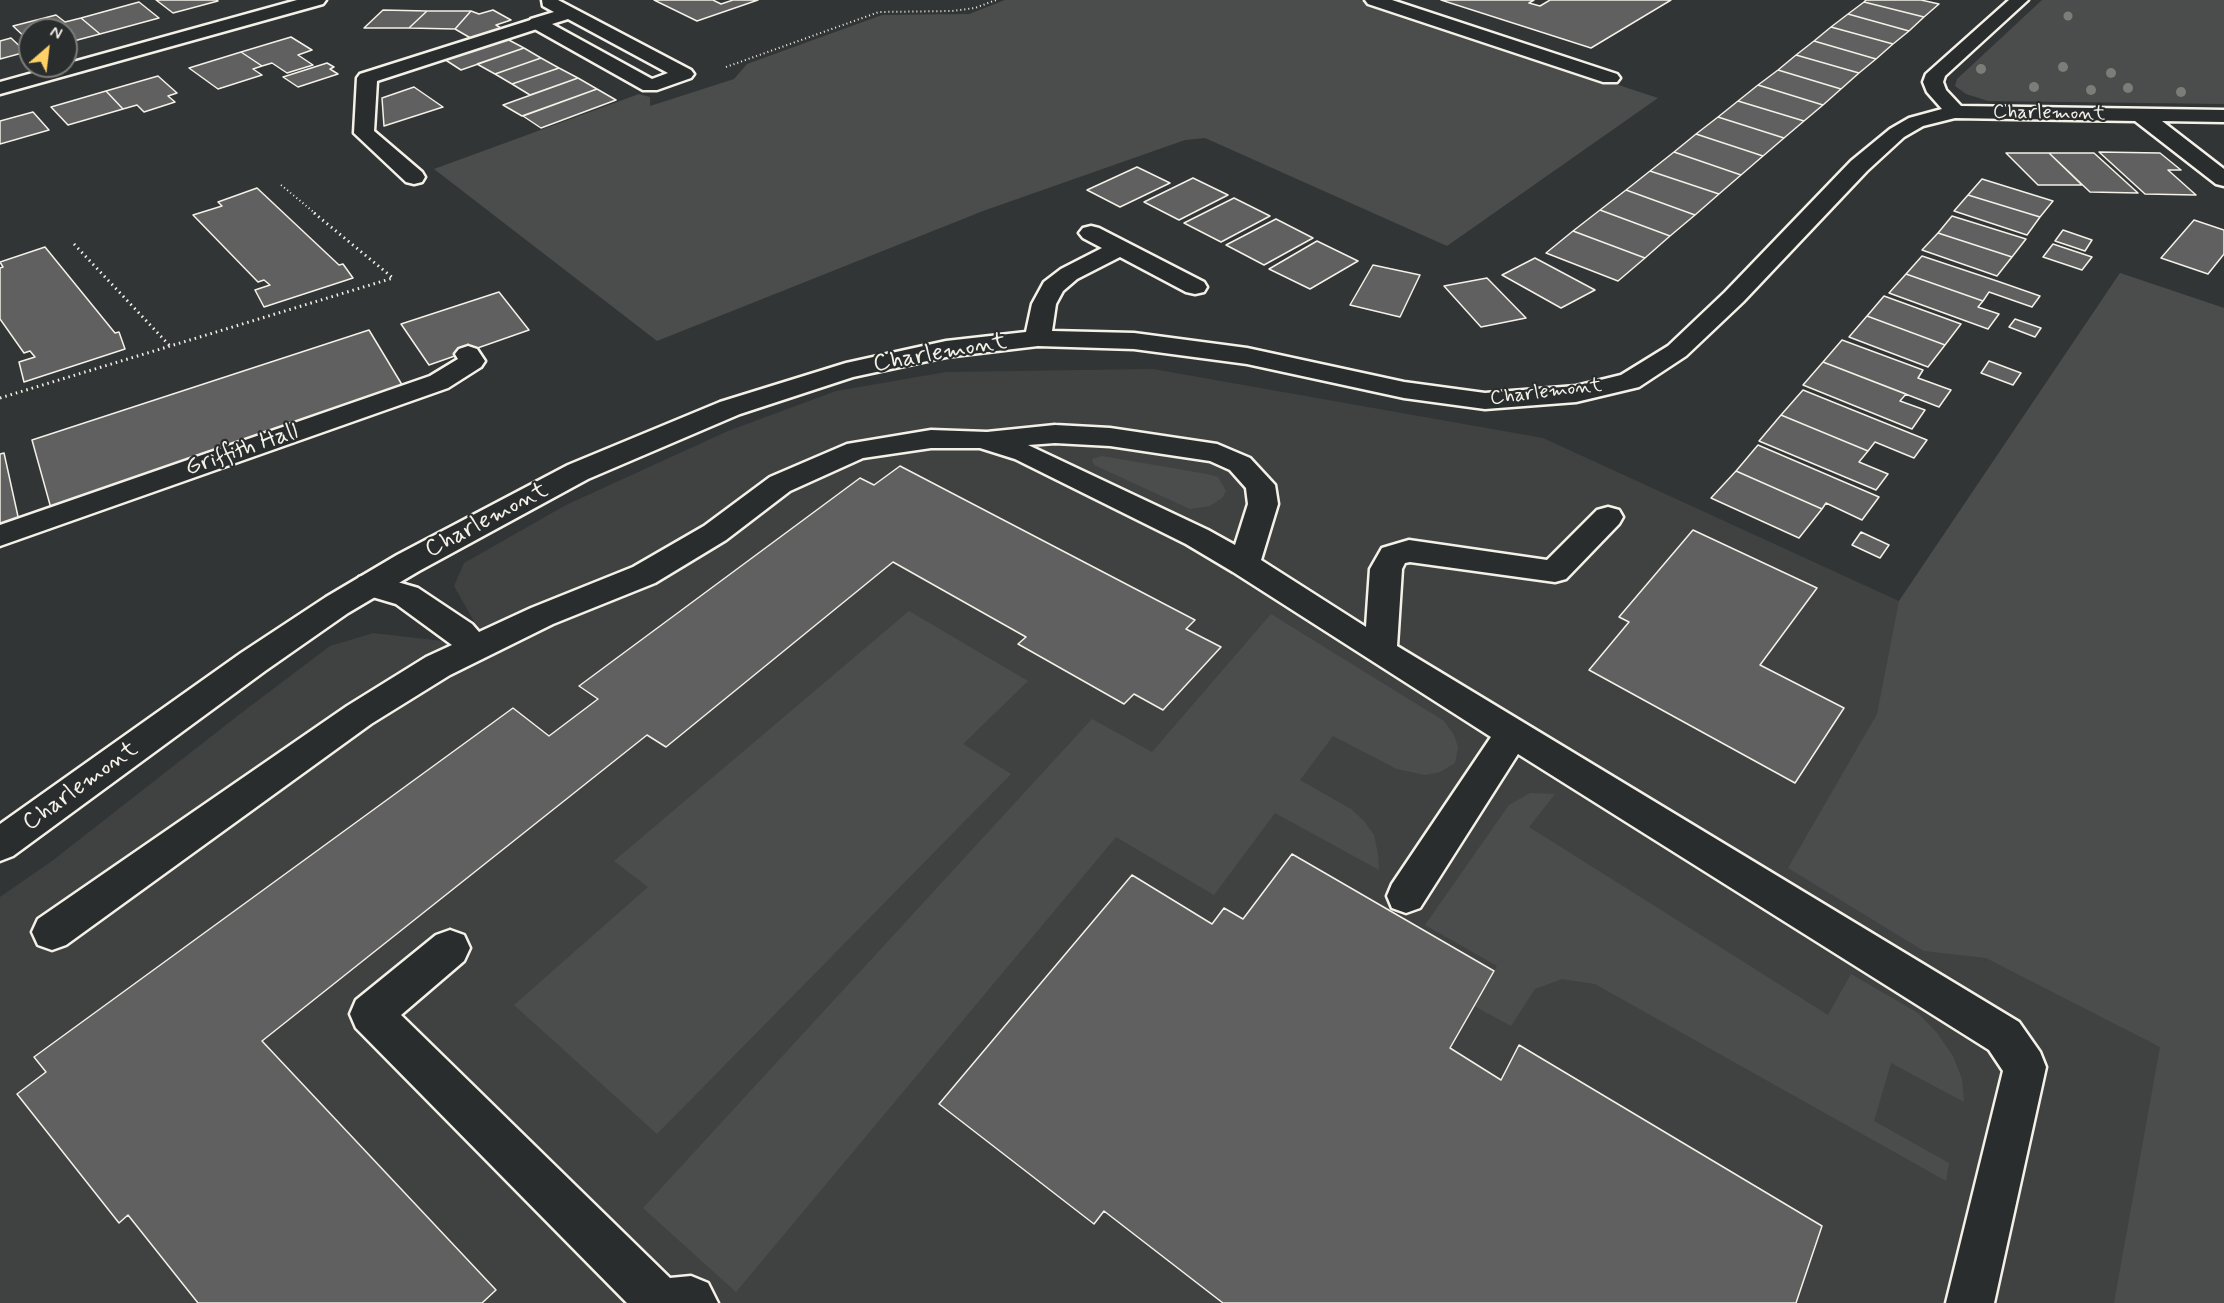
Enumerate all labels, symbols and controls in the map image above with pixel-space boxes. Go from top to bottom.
north arrow [18,18,78,78]
text: N [46,22,65,45]
street label: Charlemont [1993,101,2105,127]
street label: Charlemont [871,328,1009,380]
street label: Charlemont [1489,374,1603,412]
street label: Griffith Hall [182,418,302,484]
street label: Charlemont [421,477,553,565]
street label: Charlemont [18,736,144,838]

